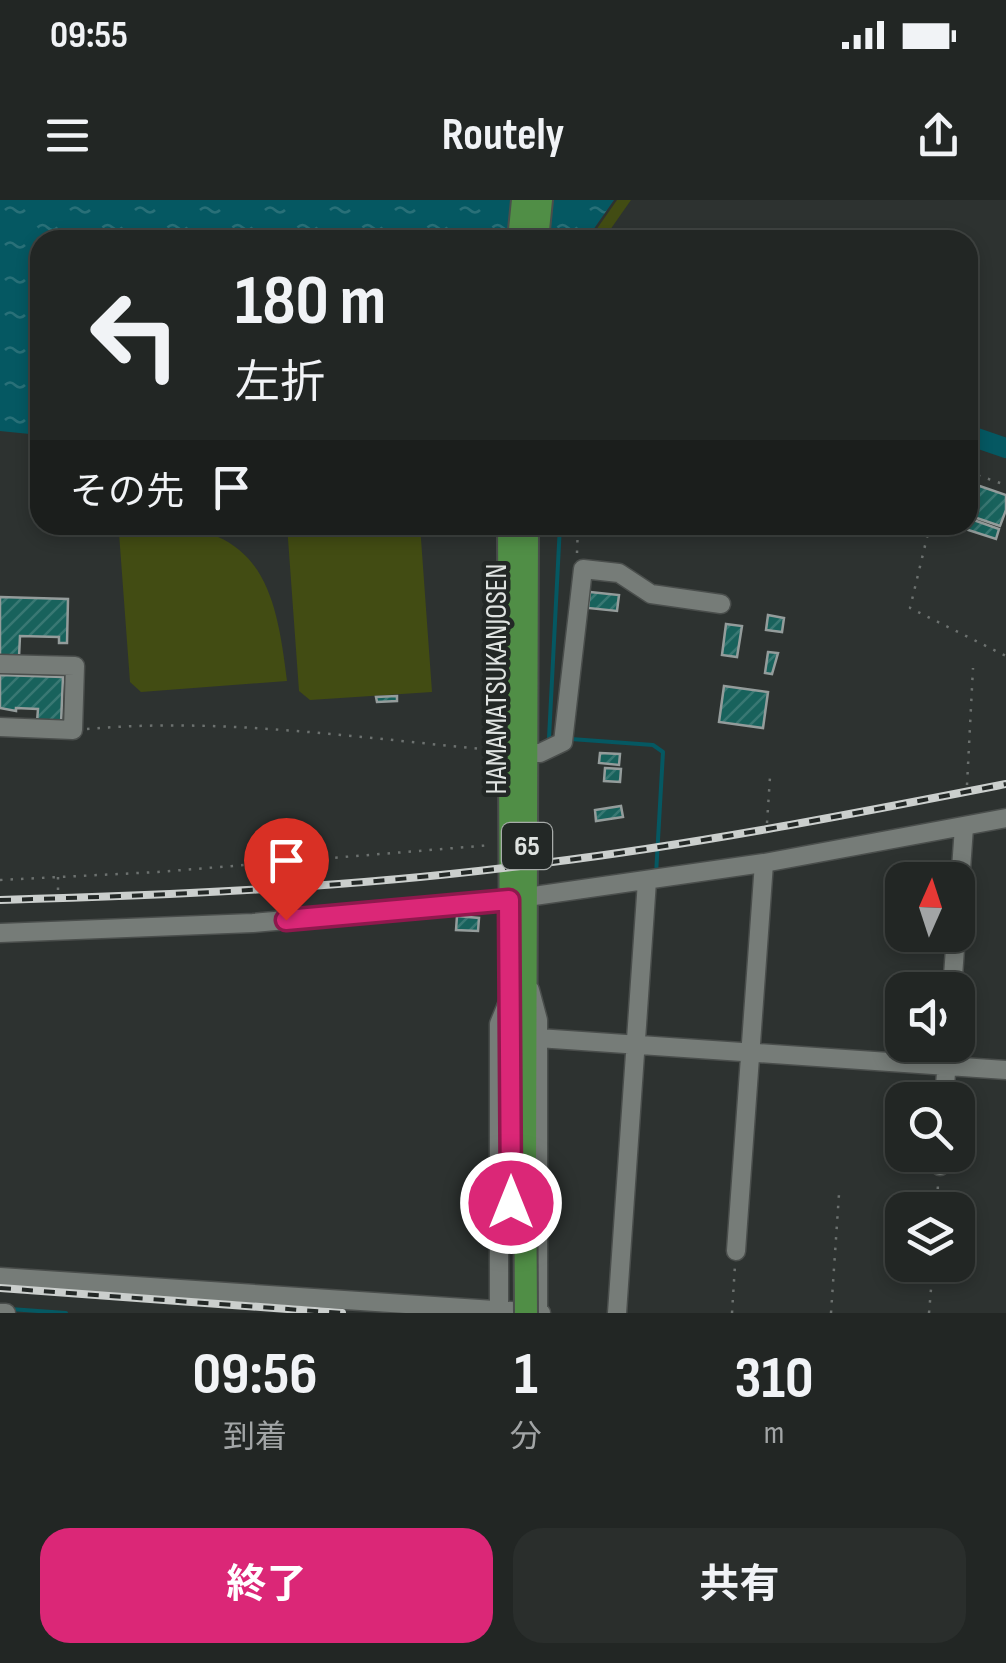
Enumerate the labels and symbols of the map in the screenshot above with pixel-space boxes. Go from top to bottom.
street label: HAMAMATSUKANJOSEN [479,564,515,794]
pin [244,818,329,921]
road number: 65 [502,823,552,869]
north arrow [885,862,975,952]
position arrow [459,1151,563,1255]

